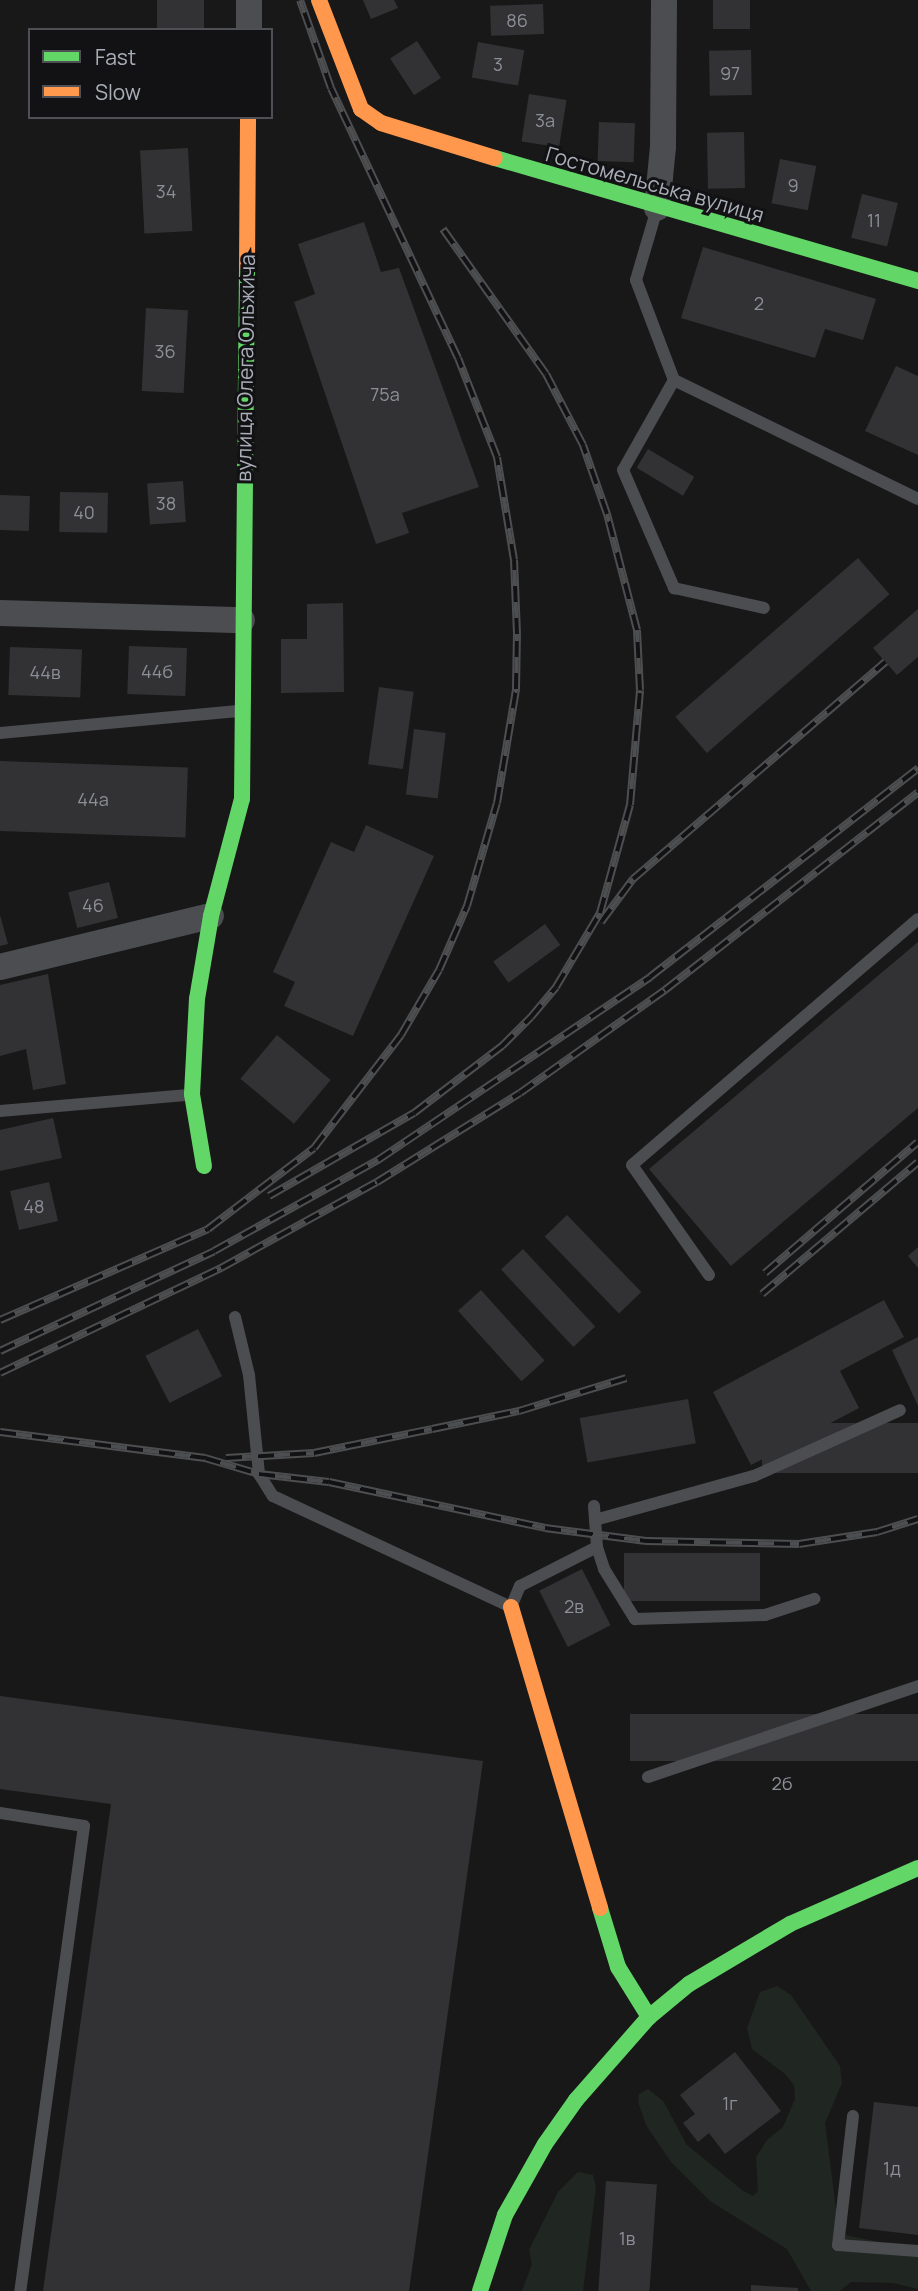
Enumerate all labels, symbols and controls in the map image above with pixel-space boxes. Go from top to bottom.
house number: 86 [506,9,528,31]
legend [28,28,273,119]
text: Fast [95,43,136,71]
house number: 3 [493,53,503,75]
house number: 97 [720,62,740,84]
text: Slow [95,78,141,106]
house number: 3а [535,109,555,131]
street label: Гостомельська вулиця [543,141,767,227]
house number: 9 [787,174,799,196]
house number: 34 [156,180,176,202]
house number: 11 [867,209,881,231]
street label: вулиця Олега Ольжича [230,254,260,482]
house number: 2 [754,292,764,314]
house number: 36 [154,340,176,362]
house number: 75а [370,383,400,405]
house number: 38 [156,492,176,514]
house number: 40 [73,501,95,523]
house number: 44б [141,660,173,682]
house number: 44в [29,661,61,683]
house number: 44а [77,788,109,810]
house number: 46 [82,894,104,916]
house number: 48 [23,1195,45,1217]
house number: 2в [564,1595,584,1617]
house number: 2б [772,1772,792,1794]
house number: 1г [722,2092,738,2114]
house number: 1д [883,2157,901,2179]
house number: 1в [619,2227,635,2249]

